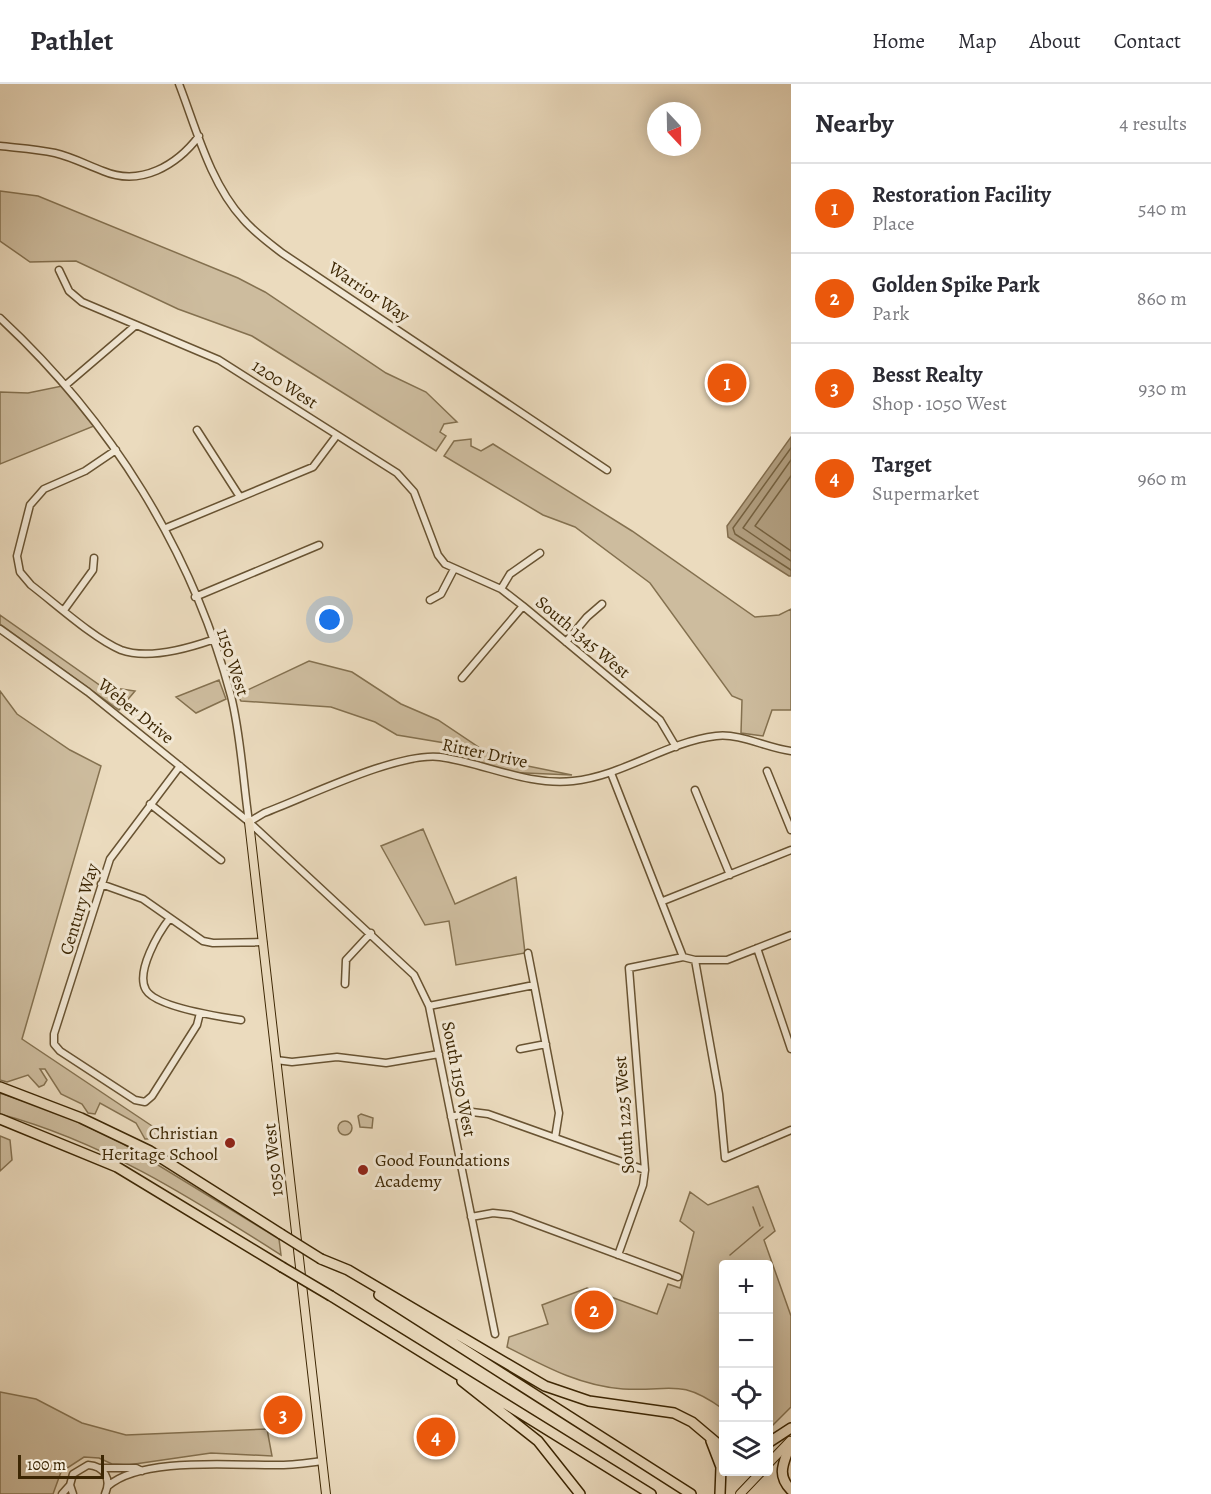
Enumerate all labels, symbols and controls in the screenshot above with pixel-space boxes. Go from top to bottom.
text: Pathlet [30,22,113,60]
text: Home [872,27,925,55]
text: Map [958,27,996,55]
text: About [1029,27,1081,55]
text: Contact [1114,27,1181,55]
north arrow [647,102,701,156]
text: Nearby [815,106,894,141]
text: 4 results [1119,110,1187,137]
text: Restoration Facility [872,180,1051,210]
text: 1 [831,195,838,222]
text: 540 m [1138,195,1187,222]
text: Place [872,210,914,237]
street label: Warrior Way [323,255,415,329]
text: Golden Spike Park [872,270,1040,300]
text: 2 [830,285,839,312]
text: 860 m [1137,285,1187,312]
text: Park [872,300,910,327]
street label: 1200 West [247,354,323,414]
pin: 1 [708,360,746,406]
text: Besst Realty [872,360,982,390]
text: 3 [830,375,839,402]
text: 930 m [1138,375,1187,402]
text: Shop · 1050 West [872,390,1007,417]
text: Target [872,450,932,480]
text: 4 [830,465,839,492]
text: 960 m [1137,465,1187,492]
text: Supermarket [872,480,979,507]
street label: South 1345 West [531,590,635,684]
your location [315,605,344,634]
street label: 1150 West [211,625,255,699]
street label: Weber Drive [92,672,179,749]
street label: Ritter Drive [440,732,530,774]
street label: Century Way [54,859,105,958]
street label: South 1150 West [436,1019,482,1139]
street label: South 1225 West [608,1055,640,1175]
place label: Christian Heritage School [101,1121,219,1166]
street label: 1050 West [257,1122,289,1198]
marker: Christian Heritage School [223,1136,237,1150]
place label: Good Foundations Academy [374,1148,510,1193]
marker: Good Foundations Academy [356,1163,370,1177]
map controls [719,1260,773,1476]
button: + [719,1260,773,1314]
pin: 2 [574,1288,614,1332]
button: − [719,1314,773,1368]
button: locate [719,1368,773,1422]
pin: 3 [264,1392,302,1438]
pin: 4 [416,1414,456,1460]
button: layers [719,1422,773,1476]
scale bar [18,1452,104,1480]
text: 100 m [27,1454,66,1476]

